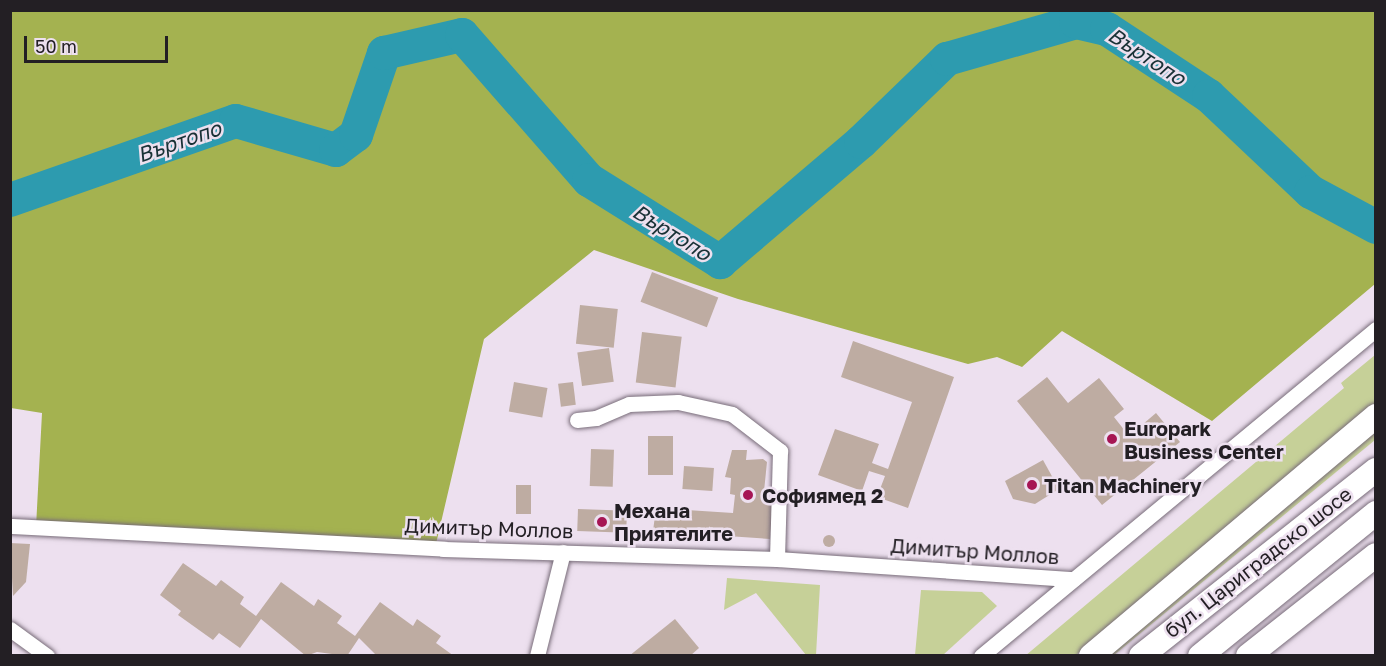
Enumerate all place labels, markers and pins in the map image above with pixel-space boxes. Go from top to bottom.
place label: Europark Business Center [1124,416,1284,463]
marker: Europark Business Center [1105,432,1119,446]
place label: Titan Machinery [1044,473,1202,497]
marker: Titan Machinery [1025,478,1039,492]
place label: Софиямед 2 [762,483,883,507]
marker: Софиямед 2 [739,486,757,504]
place label: Механа Приятелите [614,498,733,545]
marker: Механа Приятелите [595,515,609,529]

